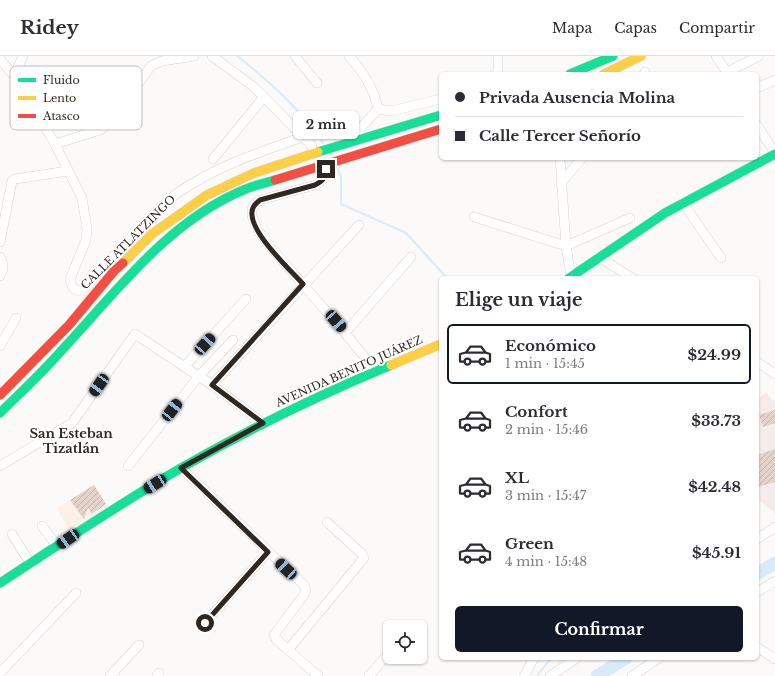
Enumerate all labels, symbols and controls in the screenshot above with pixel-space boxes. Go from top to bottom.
text: Ridey [20,16,79,39]
text: Mapa [552,19,592,37]
text: Capas [614,19,657,37]
text: Compartir [679,19,755,37]
legend [10,66,142,130]
text: Fluido [43,73,80,87]
text: Privada Ausencia Molina [479,88,675,107]
text: Lento [43,91,76,105]
text: Atasco [42,109,80,123]
callout: 2 min [293,111,359,139]
text: 2 min [306,116,346,133]
text: Calle Tercer Señorío [479,126,641,145]
route end [317,160,335,178]
street label: CALLE ATLATZINGO [78,192,178,292]
text: Elige un viaje [455,289,582,311]
car [324,308,348,334]
car [193,331,217,357]
street label: AVENIDA BENITO JUÁREZ [272,332,425,410]
icon: car [457,336,493,372]
text: Económico [505,336,596,355]
text: $24.99 [687,345,741,364]
text: 1 min · 15:45 [505,355,585,372]
car [87,372,111,398]
car [160,397,184,423]
icon: car [457,402,493,438]
text: Confort [505,402,568,421]
text: $33.73 [691,411,741,430]
text: 2 min · 15:46 [505,421,588,438]
district label: San Esteban Tizatlán [29,425,113,457]
icon: car [457,468,493,504]
text: XL [505,468,529,487]
car [142,473,168,495]
text: $42.48 [688,477,741,496]
text: 3 min · 15:47 [505,487,586,504]
car [55,527,81,551]
icon: car [457,534,493,570]
text: Green [505,534,554,553]
text: $45.91 [692,543,741,562]
text: 4 min · 15:48 [505,553,587,570]
car [273,556,299,582]
button: Confirmar [455,606,743,652]
route start [196,614,214,632]
map controls [383,620,427,664]
button: locate [383,620,427,664]

